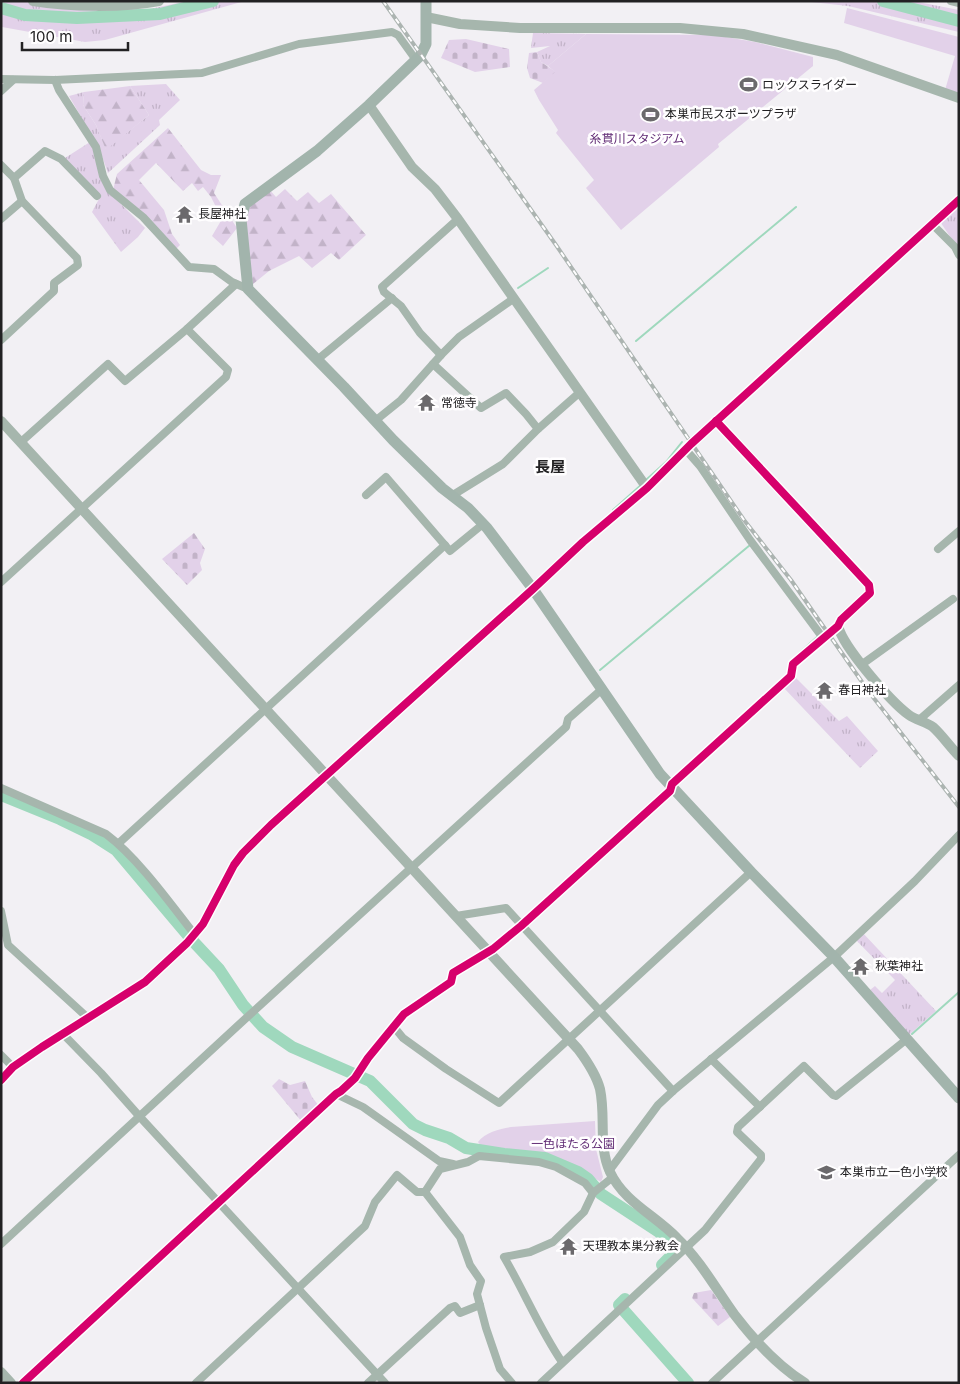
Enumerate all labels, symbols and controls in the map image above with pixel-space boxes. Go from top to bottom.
scale bar [22,20,129,52]
text: 100 m [30,27,72,46]
sports icon: ロックスライダー [738,75,758,95]
place label: ロックスライダー [762,77,857,92]
sports icon: 本巣市民スポーツプラザ [641,104,661,124]
place label: 本巣市民スポーツプラザ [665,106,797,121]
park label: 糸貫川スタジアム [589,131,685,146]
temple icon: 長屋神社 [174,204,194,224]
place label: 長屋神社 [198,206,246,221]
temple icon: 常徳寺 [417,393,437,413]
place label: 常徳寺 [441,395,477,410]
district label: 長屋 [535,457,565,476]
temple icon: 春日神社 [814,680,834,700]
place label: 春日神社 [838,682,886,697]
temple icon: 秋葉神社 [851,956,871,976]
place label: 秋葉神社 [875,958,923,973]
park label: 一色ほたる公園 [531,1136,615,1151]
school or university icon: 本巣市立一色小学校 [816,1162,836,1182]
place label: 本巣市立一色小学校 [840,1164,948,1179]
temple icon: 天理教本巣分教会 [559,1236,579,1256]
place label: 天理教本巣分教会 [583,1238,679,1253]

